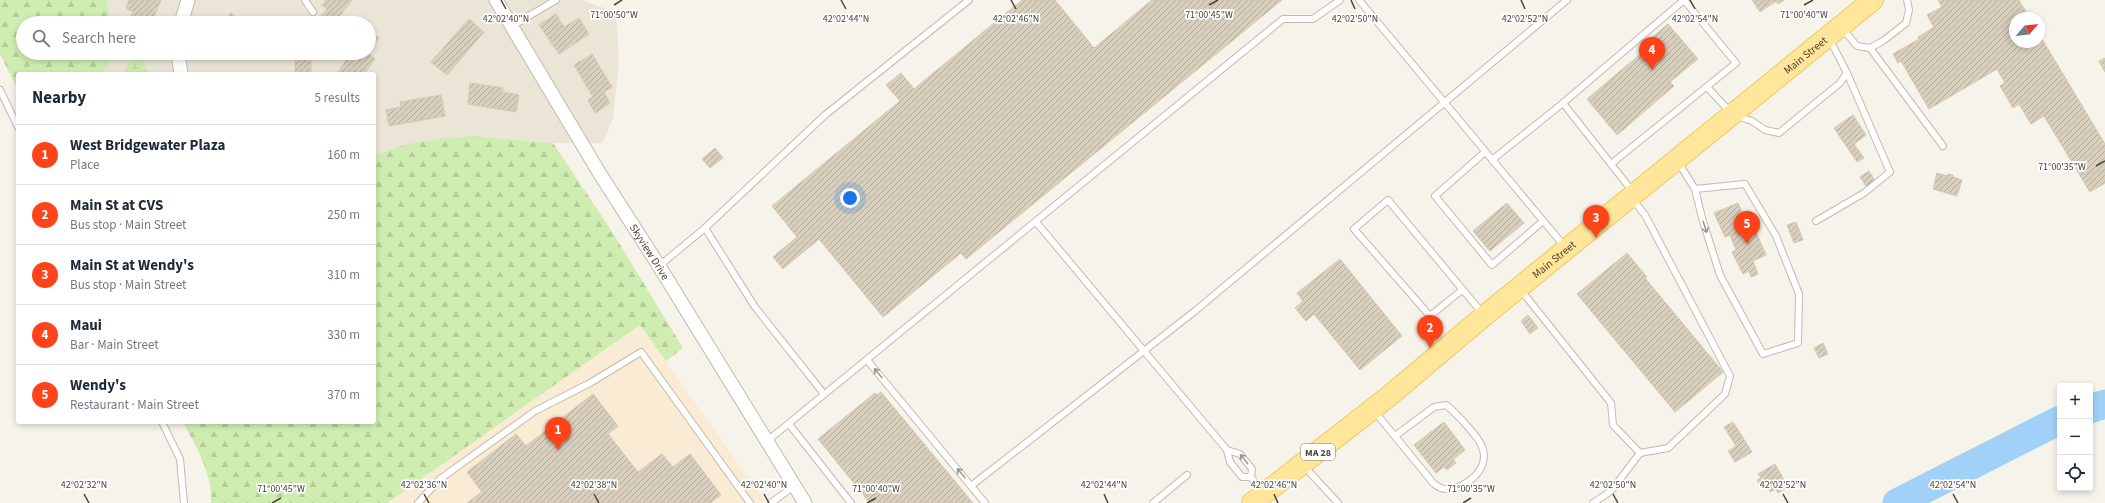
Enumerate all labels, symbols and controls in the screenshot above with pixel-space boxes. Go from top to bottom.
text: 71°00'50"W [590,8,638,22]
text: 71°00'45"W [1185,8,1233,22]
text: 71°00'40"W [1780,8,1828,22]
text: 42°02'40"N [483,12,529,26]
text: 42°02'44"N [823,12,869,26]
text: 42°02'46"N [993,12,1039,26]
text: 42°02'50"N [1332,12,1378,26]
text: 42°02'52"N [1502,12,1548,26]
text: 42°02'54"N [1672,12,1718,26]
north arrow [2009,12,2045,48]
search box [16,16,376,60]
icon: search [30,27,52,49]
text: Search here [62,28,136,49]
street label: Main Street [1781,33,1831,78]
pin: 4 [1639,37,1665,70]
text: Nearby [32,86,86,110]
text: 5 results [315,89,360,107]
text: West Bridgewater Plaza [70,135,225,156]
text: 1 [42,146,48,164]
text: 160 m [327,146,360,164]
text: Place [70,156,99,174]
text: 71°00'35"W [2038,160,2086,174]
your location [840,188,860,208]
text: Main St at CVS [70,195,163,216]
pin: 3 [1583,205,1609,238]
text: 2 [42,206,48,224]
text: 250 m [327,206,360,224]
pin: 5 [1734,211,1760,244]
text: Bus stop · Main Street [70,216,186,234]
one-way arrow [1701,220,1709,232]
street label: Skyview Drive [626,221,673,283]
street label: Main Street [1529,237,1579,282]
text: Main St at Wendy's [70,255,194,276]
text: 3 [42,266,48,284]
text: 310 m [327,266,360,284]
text: Bus stop · Main Street [70,276,186,294]
text: Maui [70,315,102,336]
pin: 2 [1417,315,1443,348]
text: 4 [42,326,48,344]
text: 330 m [327,326,360,344]
text: Bar · Main Street [70,336,159,354]
one-way arrow [873,368,882,378]
text: Wendy's [70,375,126,396]
map controls [2057,383,2093,491]
button: + [2057,383,2093,419]
text: 5 [42,386,48,404]
text: 370 m [327,386,360,404]
text: Restaurant · Main Street [70,396,199,414]
pin: 1 [545,417,571,450]
button: − [2057,419,2093,455]
road number: MA 28 [1301,444,1335,460]
one-way arrow [1240,454,1249,465]
button: locate [2057,455,2093,491]
one-way arrow [956,468,965,478]
text: 42°02'32"N [61,478,107,492]
text: 42°02'36"N [401,478,447,492]
text: 42°02'38"N [571,478,617,492]
text: 42°02'40"N [741,478,787,492]
text: 42°02'44"N [1081,478,1127,492]
text: 42°02'46"N [1251,478,1297,492]
text: 42°02'50"N [1590,478,1636,492]
text: 42°02'52"N [1760,478,1806,492]
text: 42°02'54"N [1930,478,1976,492]
text: 71°00'45"W [257,482,305,496]
text: 71°00'40"W [852,482,900,496]
text: 71°00'35"W [1447,482,1495,496]

